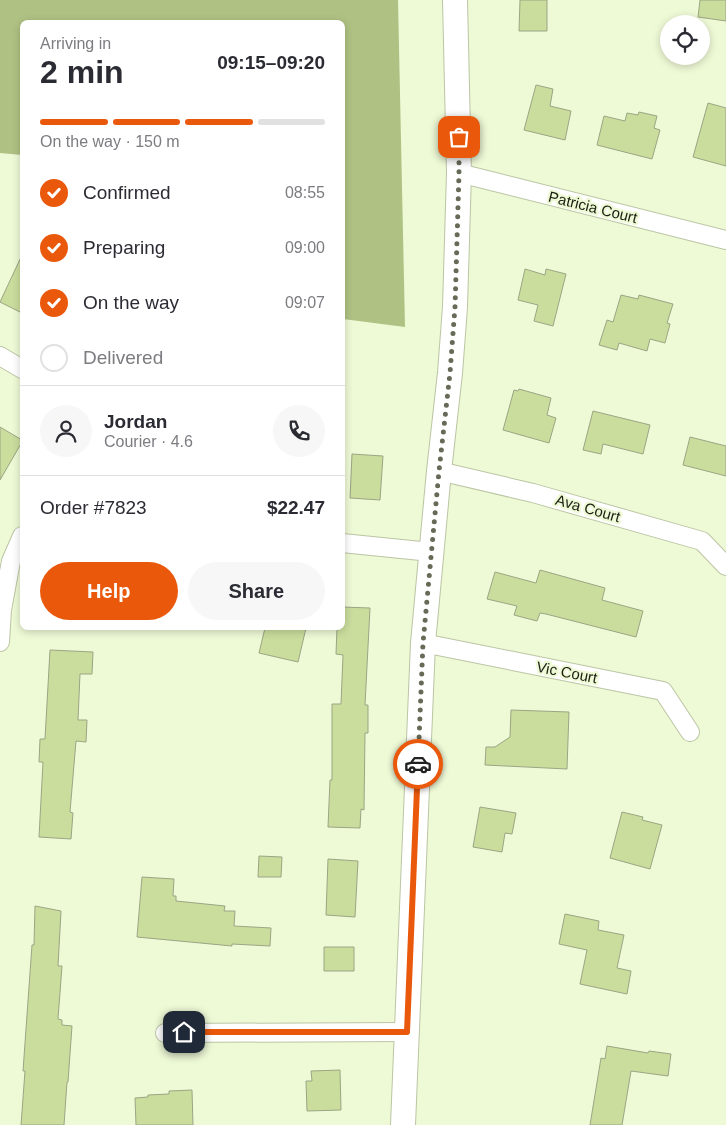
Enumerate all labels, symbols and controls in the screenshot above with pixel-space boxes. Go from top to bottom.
map controls [660,15,710,65]
button: locate [660,15,710,65]
text: Arriving in [40,35,111,52]
text: 09:15–09:20 [217,52,325,73]
text: 2 min [40,54,124,90]
pin [438,116,480,158]
icon: bag [445,123,473,151]
text: On the way · 150 m [40,133,180,150]
icon: check [40,179,68,207]
text: Confirmed [83,182,171,203]
text: 08:55 [285,184,325,201]
street label: Patricia Court [547,188,640,226]
icon: check [40,234,68,262]
text: Preparing [83,237,165,258]
text: 09:00 [285,239,325,256]
icon: check [40,289,68,317]
text: On the way [83,292,179,313]
text: 09:07 [285,294,325,311]
text: Delivered [83,347,163,368]
button: person [40,405,92,457]
button: phone [273,405,325,457]
text: Jordan [104,411,167,432]
text: Courier · 4.6 [104,433,193,450]
street label: Ava Court [554,491,623,526]
text: Order #7823 [40,497,147,518]
text: $22.47 [267,497,325,518]
button: Help [40,562,178,620]
button: Share [188,562,325,620]
street label: Vic Court [535,658,600,686]
courier [393,739,443,789]
icon: car [404,750,432,778]
pin [163,1011,205,1053]
icon: home [170,1018,198,1046]

